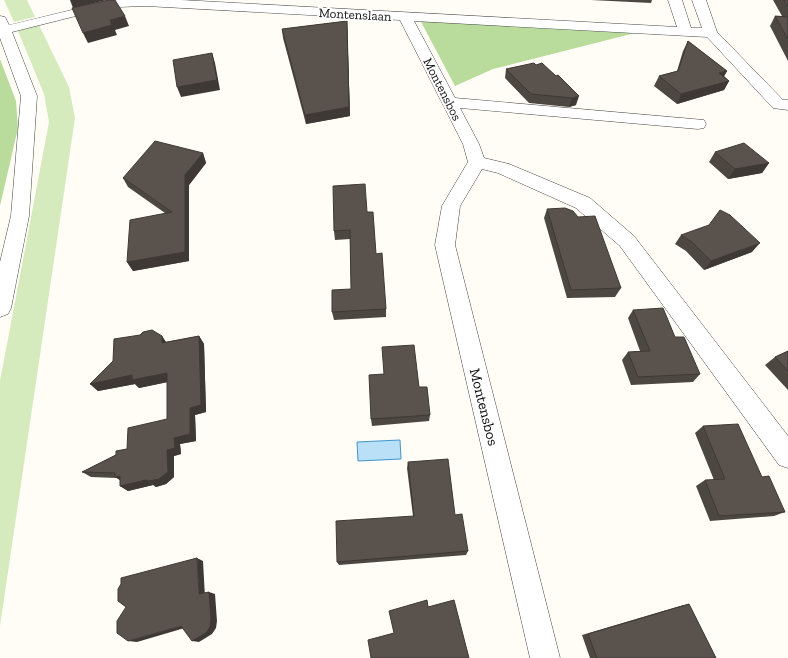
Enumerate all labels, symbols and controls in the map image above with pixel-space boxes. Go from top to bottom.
street label: Montenslaan [318,5,392,24]
street label: Montensbos [420,55,465,123]
street label: Montensbos [466,366,502,448]

